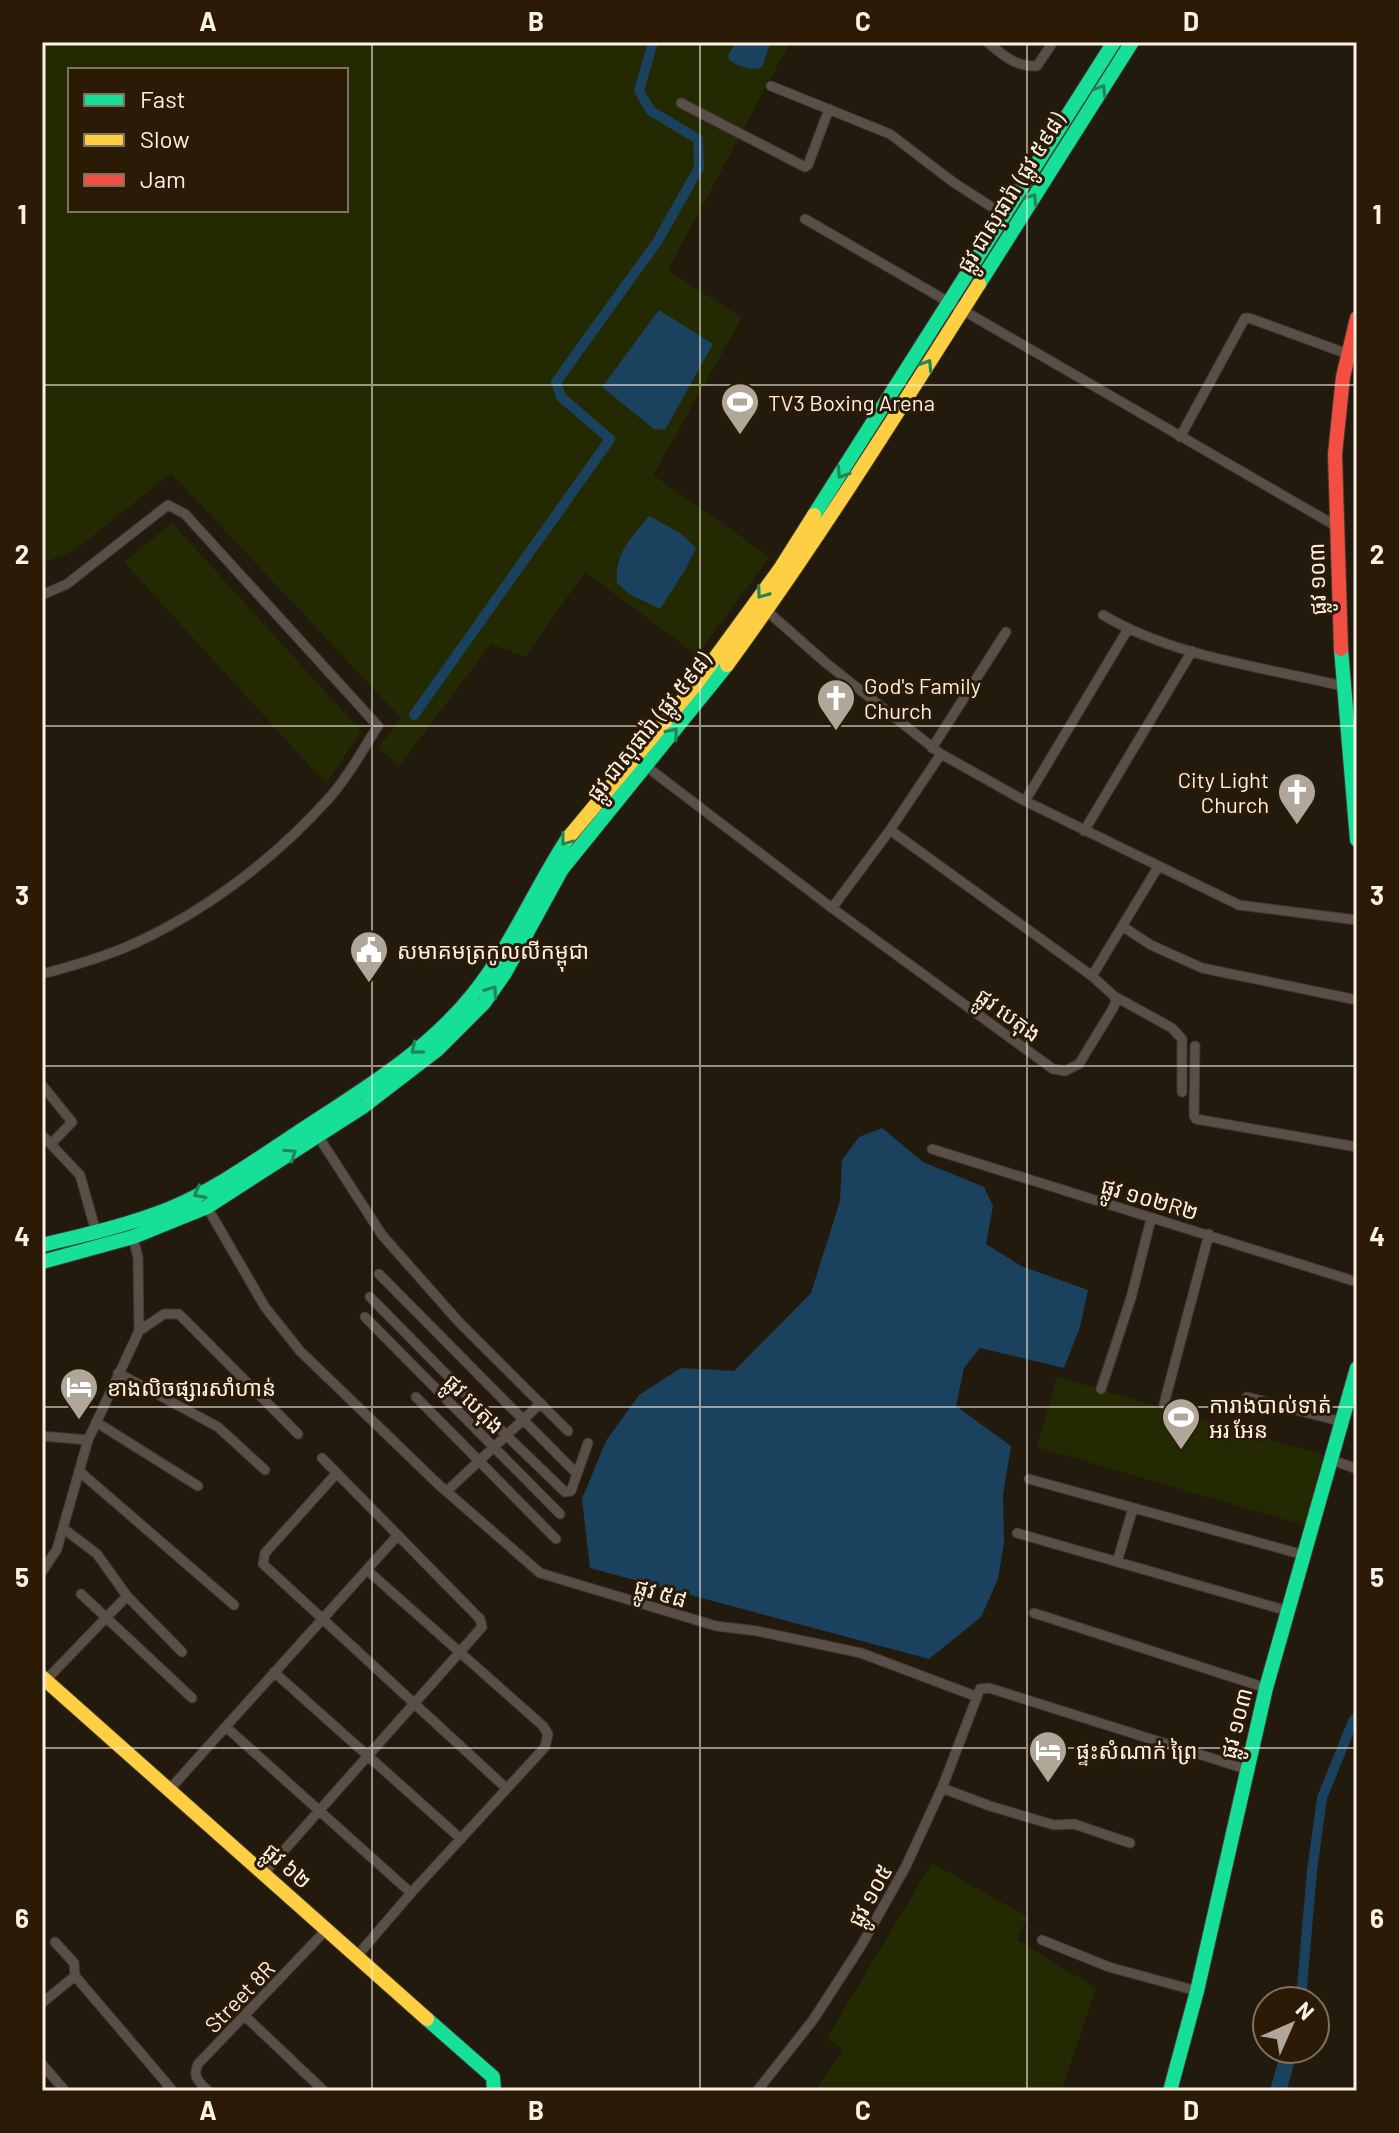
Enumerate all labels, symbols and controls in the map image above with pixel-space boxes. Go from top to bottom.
text: A [199,5,217,36]
text: B [528,5,544,36]
text: C [855,5,871,36]
text: D [1183,5,1199,36]
legend [68,68,348,212]
text: Fast [140,84,185,113]
one-way arrow [1091,84,1106,99]
street label: ផ្លូវ ជាសុផារ៉ា (ផ្លូវ ៥៩៨) [950,107,1077,281]
text: Slow [140,124,189,153]
text: Jam [140,164,186,193]
one-way arrow [1022,194,1037,208]
text: 1 [17,198,27,229]
text: 1 [1372,198,1382,229]
one-way arrow [918,359,933,374]
sports icon: TV3 Boxing Arena [719,381,761,436]
place label: TV3 Boxing Arena [768,389,935,415]
one-way arrow [836,464,851,479]
text: 2 [15,538,29,569]
text: 2 [1370,538,1384,569]
street label: ផ្លូវ ១០៣ [1302,542,1339,616]
one-way arrow [758,584,772,598]
street label: ផ្លូវ ជាសុផារ៉ា (ផ្លូវ ៥៩៨) [580,646,723,811]
place label: God's Family Church [864,672,981,723]
church icon: God's Family Church [815,677,857,732]
one-way arrow [663,728,678,743]
place label: City Light Church [1178,766,1269,817]
church icon: City Light Church [1276,771,1318,826]
one-way arrow [562,832,576,846]
text: 3 [15,879,29,910]
text: 3 [1370,879,1384,910]
public building icon: សមាគមត្រកូលលីកម្ពុជា [348,929,390,984]
place label: សមាគមត្រកូលលីកម្ពុជា [397,937,589,972]
street label: ផ្លូវ បេតុង [967,982,1046,1053]
one-way arrow [482,985,497,1000]
one-way arrow [410,1039,425,1054]
one-way arrow [283,1148,297,1163]
street label: ផ្លូវ ១០២R២ [1096,1172,1202,1232]
one-way arrow [193,1184,208,1199]
text: 4 [14,1220,30,1251]
text: 4 [1369,1220,1385,1251]
hotel icon: ខាងលិចផ្សារសាំហាន់ [58,1366,100,1421]
street label: ផ្លូវ បេតុង [434,1368,510,1444]
place label: ខាងលិចផ្សារសាំហាន់ [107,1374,276,1402]
place label: ការាងបាល់ទាត់ អរ អែន [1209,1391,1332,1442]
sports icon: ការាងបាល់ទាត់ អរ អែន [1160,1396,1202,1451]
text: 5 [15,1561,29,1592]
text: 5 [1370,1561,1384,1592]
street label: ផ្លូវ ៥៨ [629,1572,690,1620]
street label: ផ្លូវ ១០៣ [1214,1685,1265,1763]
hotel icon: ផ្ទះសំណាក់ ព្រៃ [1027,1729,1069,1784]
place label: ផ្ទះសំណាក់ ព្រៃ [1076,1737,1198,1766]
street label: ផ្លូវ ៦២ [253,1837,318,1900]
street label: ផ្លូវ ១០៥ [841,1859,904,1935]
text: 6 [15,1902,29,1933]
text: 6 [1370,1902,1384,1933]
street label: Street 8R [199,1955,279,2037]
north arrow [1251,1985,1331,2065]
text: N [1291,1996,1320,2025]
text: A [199,2094,217,2125]
text: B [528,2094,544,2125]
text: C [855,2094,871,2125]
text: D [1183,2094,1199,2125]

